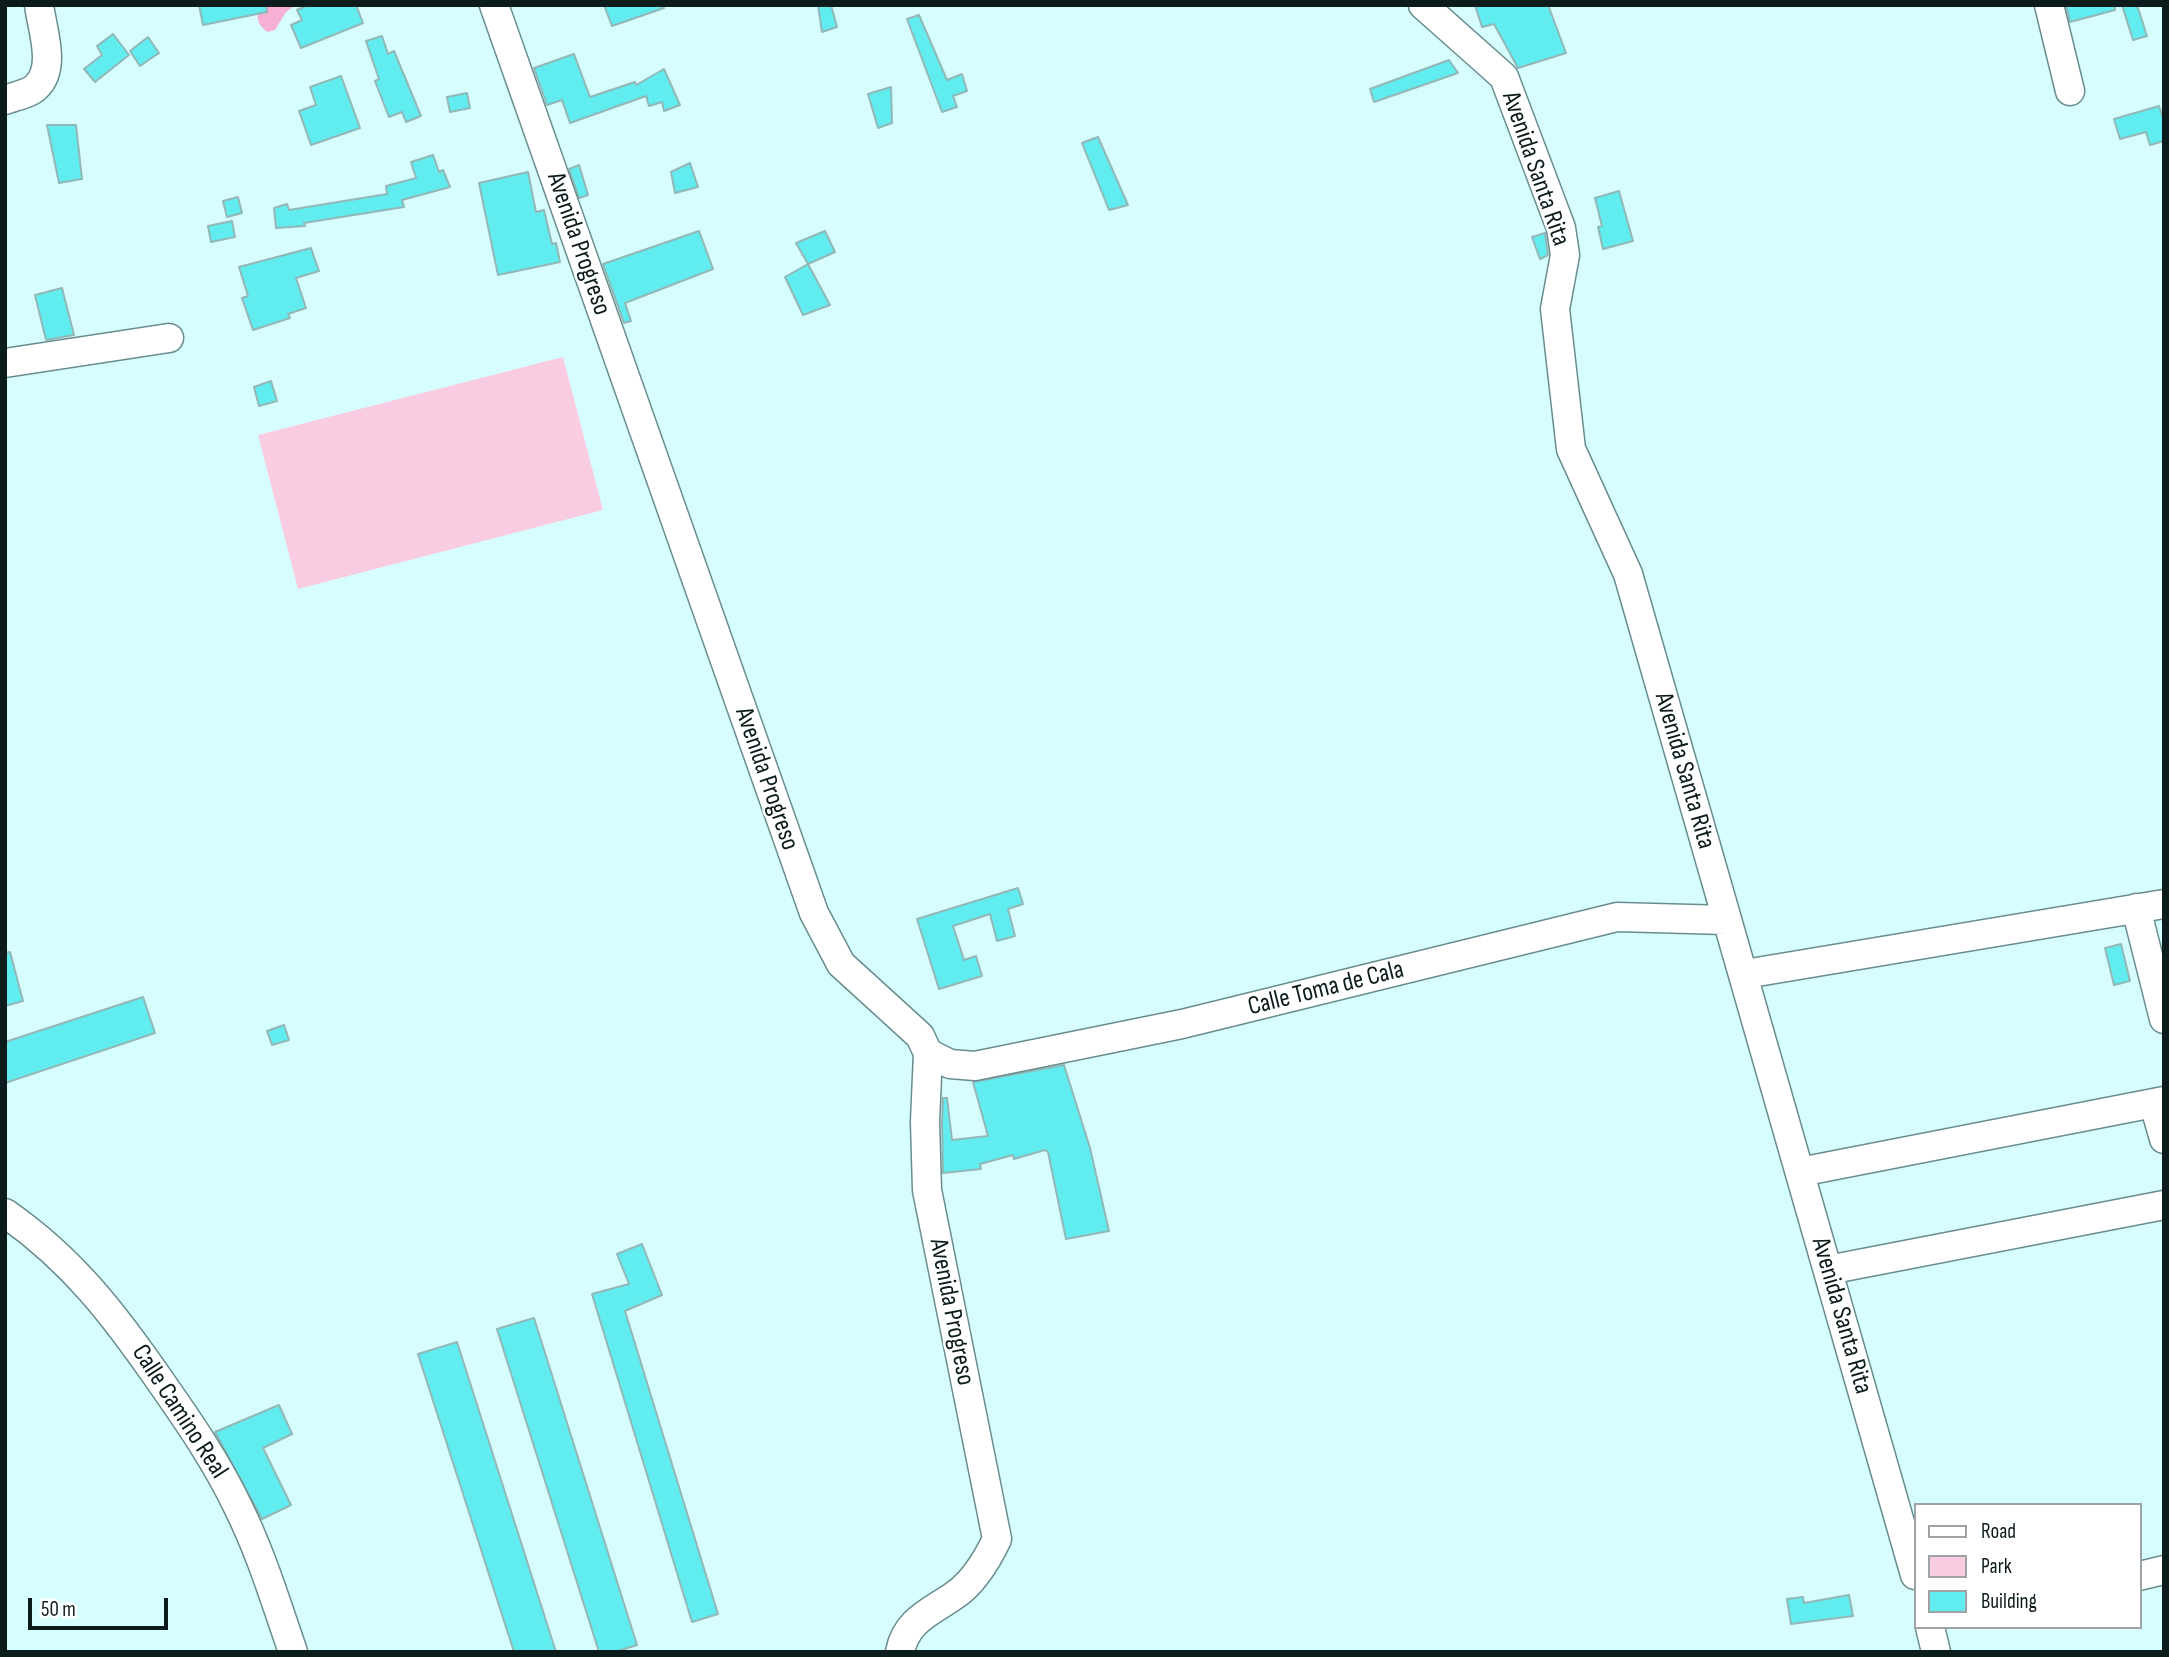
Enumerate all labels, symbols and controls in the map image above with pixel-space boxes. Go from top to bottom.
street label: Avenida Santa Rita [1494,88,1576,250]
street label: Avenida Progreso [539,169,617,319]
street label: Avenida Santa Rita [1647,689,1721,853]
street label: Avenida Progreso [727,704,805,854]
street label: Calle Toma de Cala [1245,955,1407,1023]
street label: Avenida Santa Rita [1804,1234,1878,1398]
street label: Avenida Progreso [921,1236,981,1388]
street label: Calle Camino Real [124,1339,234,1485]
legend [1913,1503,2141,1629]
text: Road [1981,1519,2016,1544]
text: Park [1981,1554,2012,1579]
scale bar [32,1584,172,1628]
text: Building [1981,1589,2037,1614]
text: 50 m [41,1597,76,1622]

